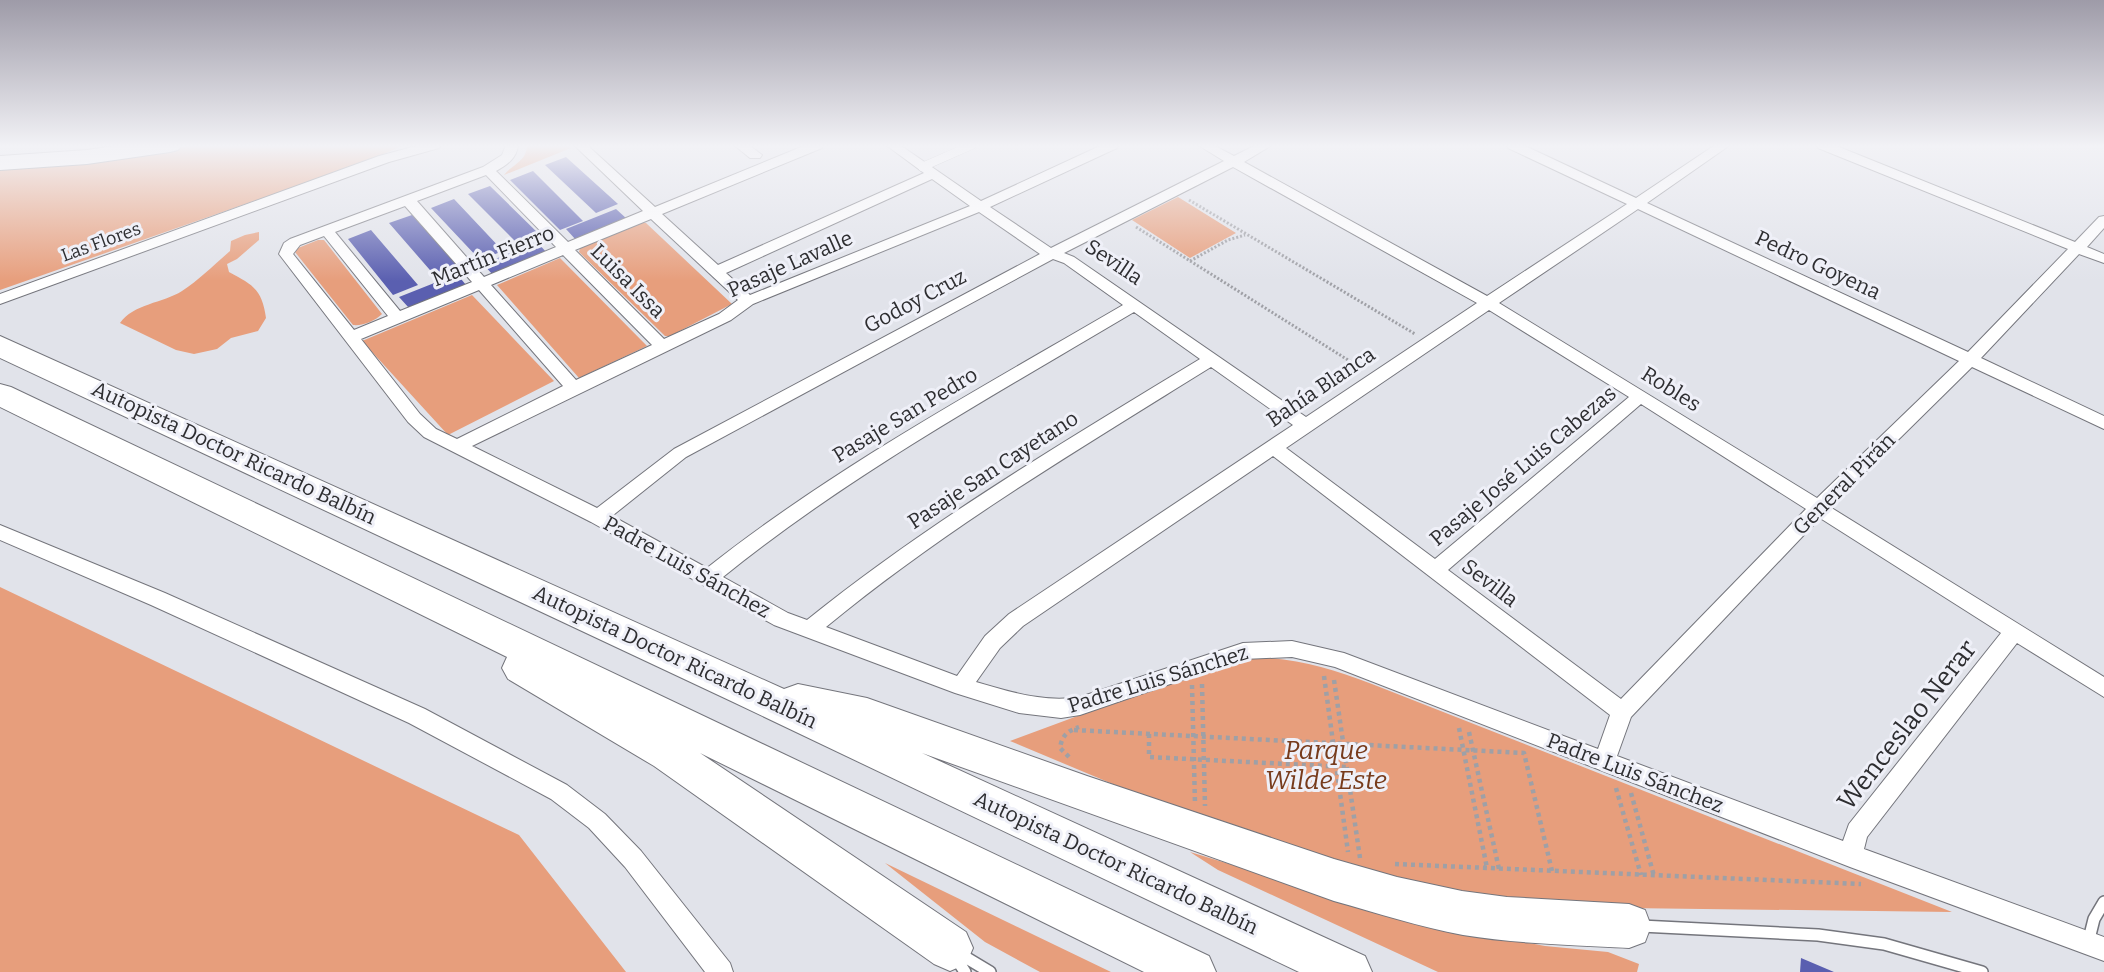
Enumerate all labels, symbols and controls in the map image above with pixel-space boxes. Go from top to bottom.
street label: Las Flores [58,217,144,267]
street label: Martín Fierro [428,220,558,292]
street label: Pasaje Lavalle [723,225,857,303]
street label: Pedro Goyena [1751,225,1885,306]
street label: Sevilla [1080,233,1148,291]
street label: Luisa Issa [585,238,671,324]
street label: Godoy Cruz [859,263,971,339]
street label: Bahía Blanca [1262,341,1380,433]
street label: Robles [1636,361,1706,417]
street label: Pasaje San Pedro [828,362,982,468]
street label: Autopista Doctor Ricardo Balbín [88,376,380,530]
street label: Pasaje José Luis Cabezas [1424,380,1622,552]
street label: Pasaje San Cayetano [903,405,1083,535]
street label: General Pirán [1787,427,1901,541]
street label: Padre Luis Sánchez [599,510,775,624]
street label: Sevilla [1457,553,1524,613]
street label: Autopista Doctor Ricardo Balbín [529,580,821,734]
street label: Wenceslao Nerar [1831,633,1983,816]
street label: Padre Luis Sánchez [1065,639,1251,719]
street label: Padre Luis Sánchez [1543,727,1727,819]
park label: Parque Wilde Este [1265,735,1387,796]
street label: Autopista Doctor Ricardo Balbín [970,786,1262,940]

